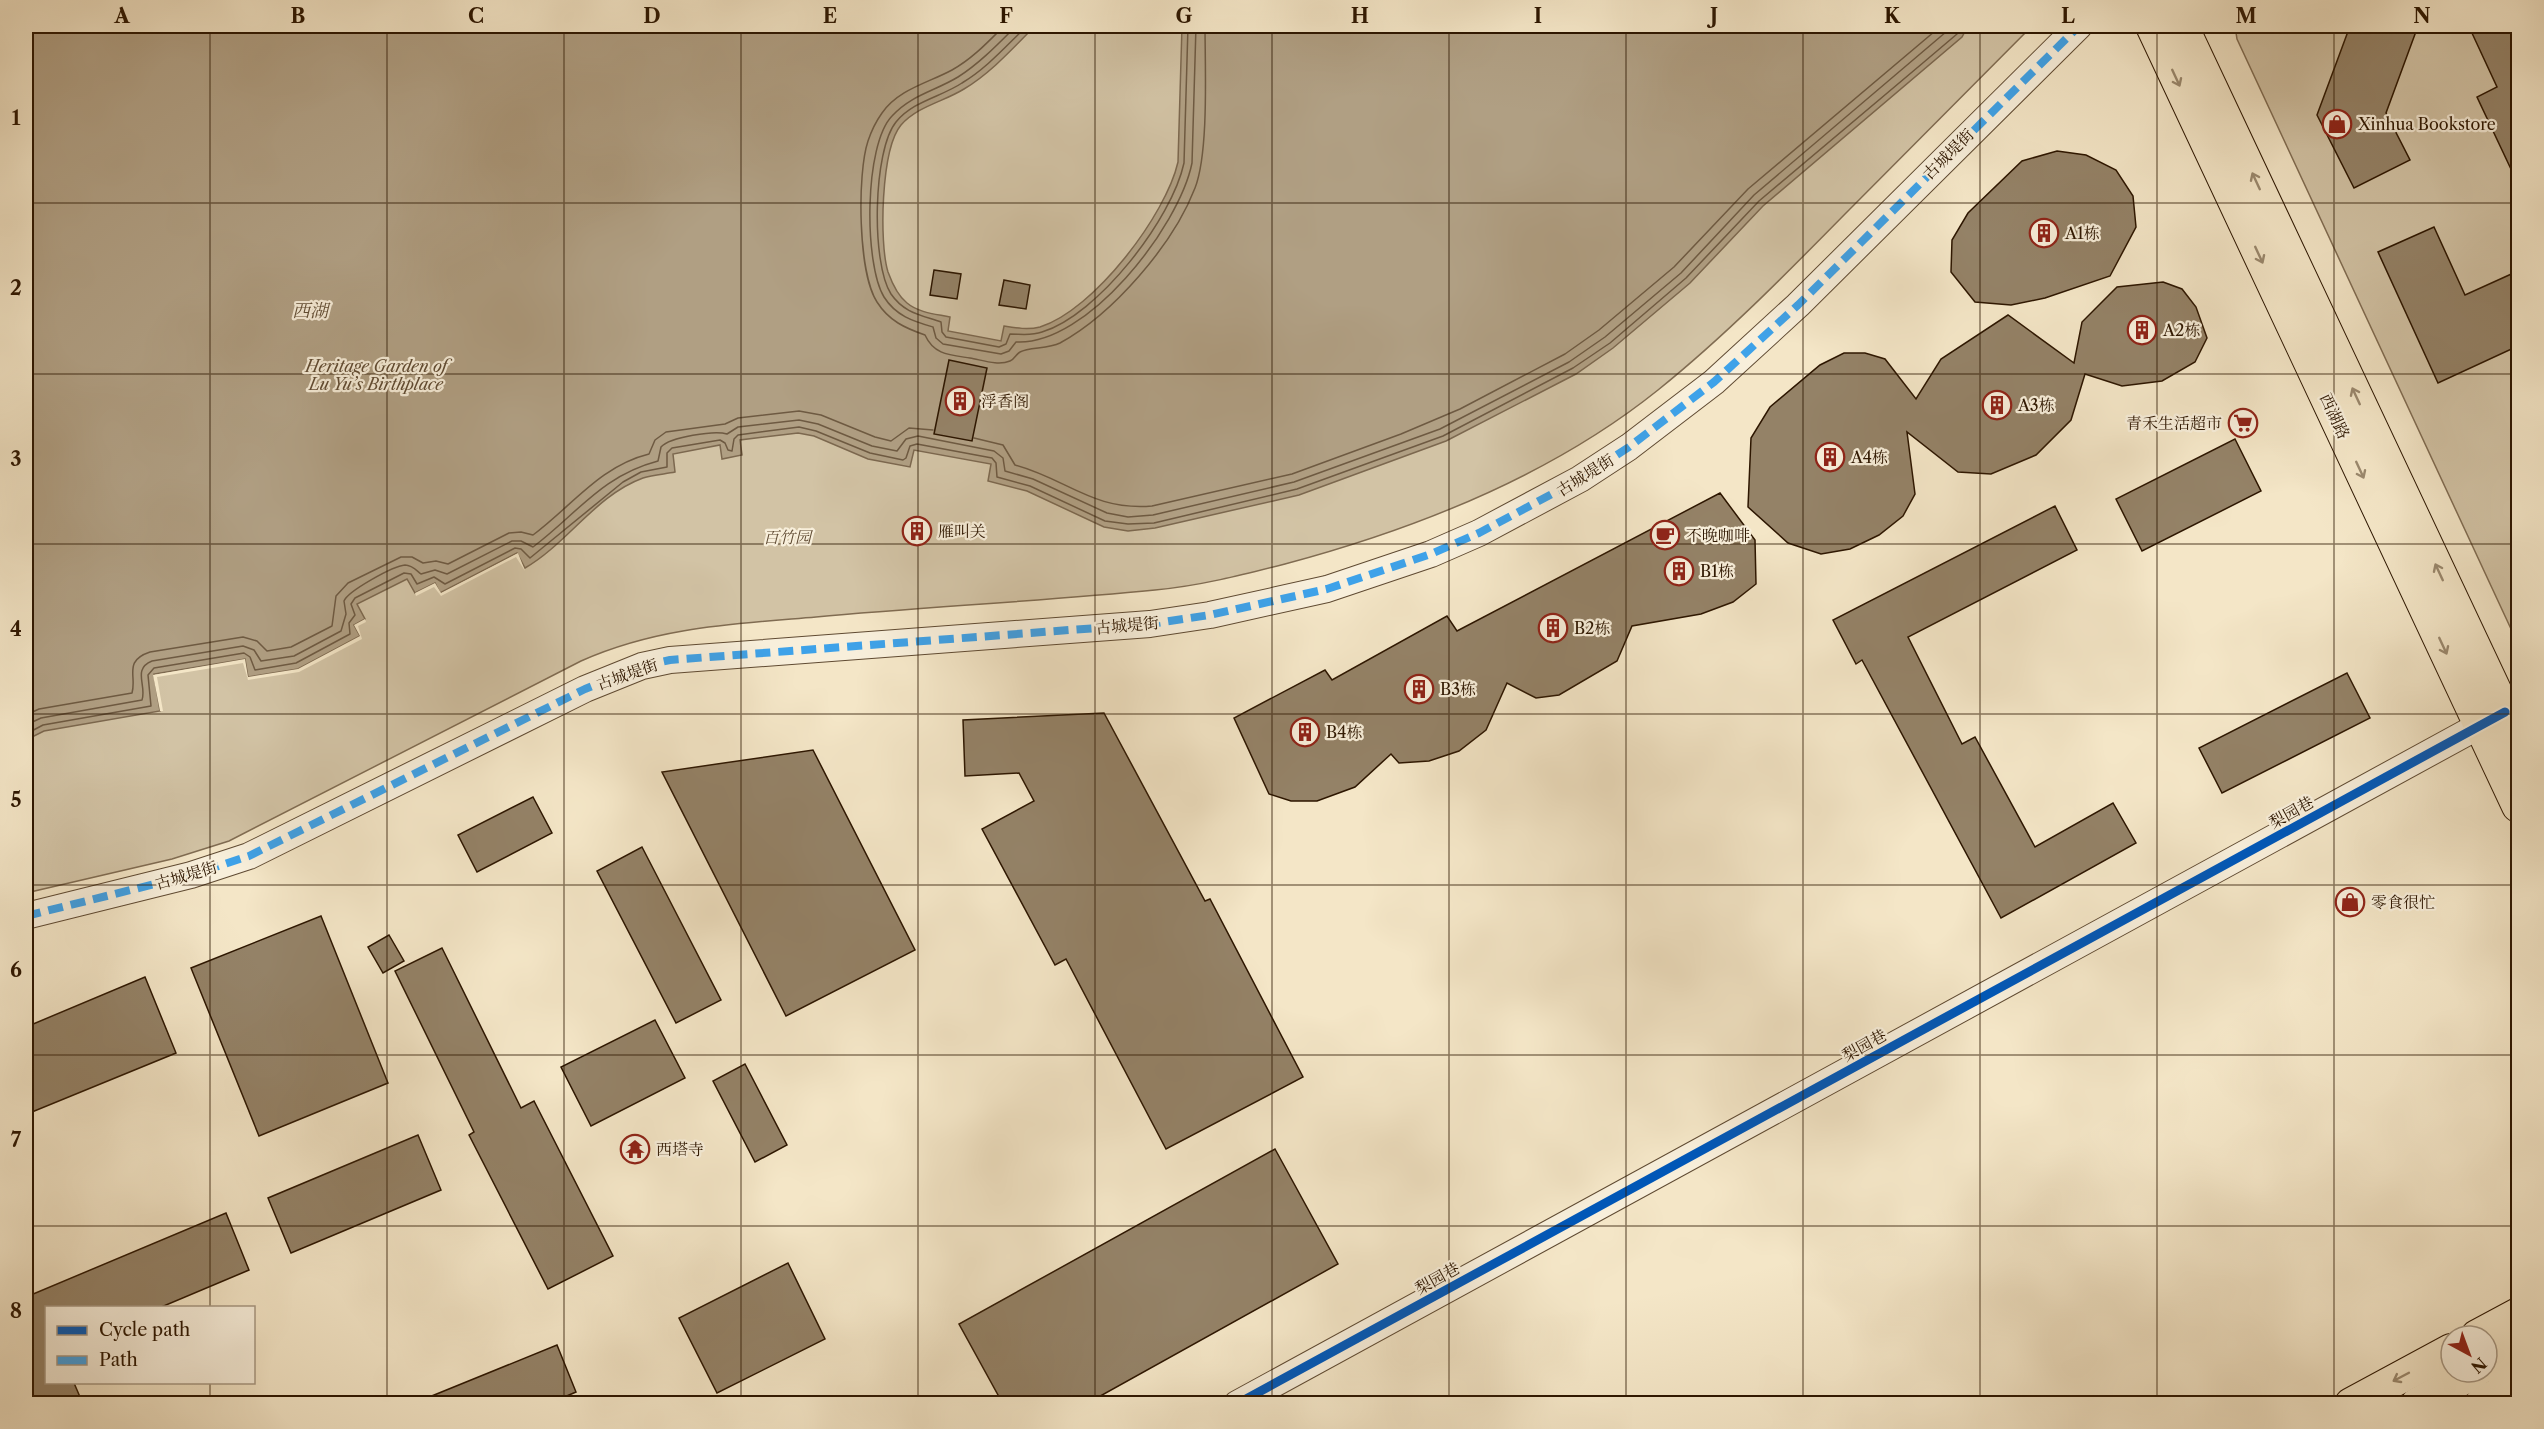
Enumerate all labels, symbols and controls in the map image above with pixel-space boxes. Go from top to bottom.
text: A [113,4,130,28]
text: B [291,4,306,28]
text: C [468,4,484,28]
text: D [643,4,661,28]
text: E [823,4,837,28]
text: F [999,4,1013,28]
text: G [1176,4,1193,28]
text: H [1351,4,1369,28]
text: I [1534,4,1542,28]
text: J [1706,4,1718,28]
text: K [1884,4,1901,28]
text: L [2061,4,2075,28]
text: M [2235,4,2257,28]
text: N [2413,4,2431,28]
one-way arrow [2171,69,2183,87]
text: 1 [12,106,21,130]
shop icon: Xinhua Bookstore [2321,108,2353,140]
place label: Xinhua Bookstore [2357,114,2496,134]
street label: 古城堤街 [1918,124,1978,184]
one-way arrow [2249,173,2261,191]
building icon: A1栋 [2028,217,2060,249]
place label: A1栋 [2064,223,2100,243]
one-way arrow [2254,246,2266,264]
text: 2 [10,276,22,300]
water label: 西湖 [292,300,331,322]
building icon: A2栋 [2126,314,2158,346]
place label: A2栋 [2162,320,2200,340]
park label: Heritage Garden of Lu Yu’s Birthplace [303,356,453,394]
building icon: 浮香阁 [944,385,976,417]
one-way arrow [2350,387,2362,405]
building icon: A3栋 [1981,389,2013,421]
street label: 西湖路 [2316,390,2354,442]
place label: 浮香阁 [981,391,1029,411]
place label: A3栋 [2017,395,2055,415]
supermarket icon: 青禾生活超市 [2227,407,2259,439]
place label: 青禾生活超市 [2126,413,2222,433]
building icon: A4栋 [1814,441,1846,473]
text: 3 [10,447,22,471]
place label: A4栋 [1850,447,1888,467]
street label: 古城堤街 [1553,450,1617,500]
one-way arrow [2354,460,2366,478]
building icon: 雁叫关 [901,515,933,547]
cafe icon: 不晚咖啡 [1649,519,1681,551]
place label: 雁叫关 [938,521,986,541]
place label: 不晚咖啡 [1686,525,1750,545]
park label: 百竹园 [763,527,814,547]
building icon: B1栋 [1663,555,1695,587]
place label: B1栋 [1700,561,1734,581]
one-way arrow [2433,564,2445,582]
street label: 古城堤街 [1094,612,1160,638]
building icon: B2栋 [1537,612,1569,644]
text: 4 [10,617,22,641]
place label: B2栋 [1574,618,1610,638]
one-way arrow [2437,637,2449,655]
street label: 古城堤街 [593,654,661,694]
building icon: B3栋 [1403,673,1435,705]
place label: B3栋 [1440,679,1476,699]
building icon: B4栋 [1289,716,1321,748]
place label: B4栋 [1326,722,1362,742]
text: 5 [10,788,22,812]
street label: 梨园巷 [2265,792,2317,832]
street label: 古城堤街 [152,857,220,893]
shop icon: 零食很忙 [2334,886,2366,918]
place label: 零食很忙 [2371,892,2435,912]
text: 6 [10,958,22,982]
street label: 梨园巷 [1838,1025,1890,1065]
text: 7 [11,1128,22,1152]
temple icon: 西塔寺 [619,1133,651,1165]
place label: 西塔寺 [656,1139,704,1159]
street label: 梨园巷 [1411,1258,1463,1298]
text: 8 [10,1299,22,1323]
legend [45,1306,255,1384]
text: Cycle path [99,1319,190,1341]
north arrow [2439,1324,2499,1384]
text: Path [99,1349,138,1371]
text: N [2467,1353,2491,1377]
one-way arrow [2393,1371,2410,1383]

